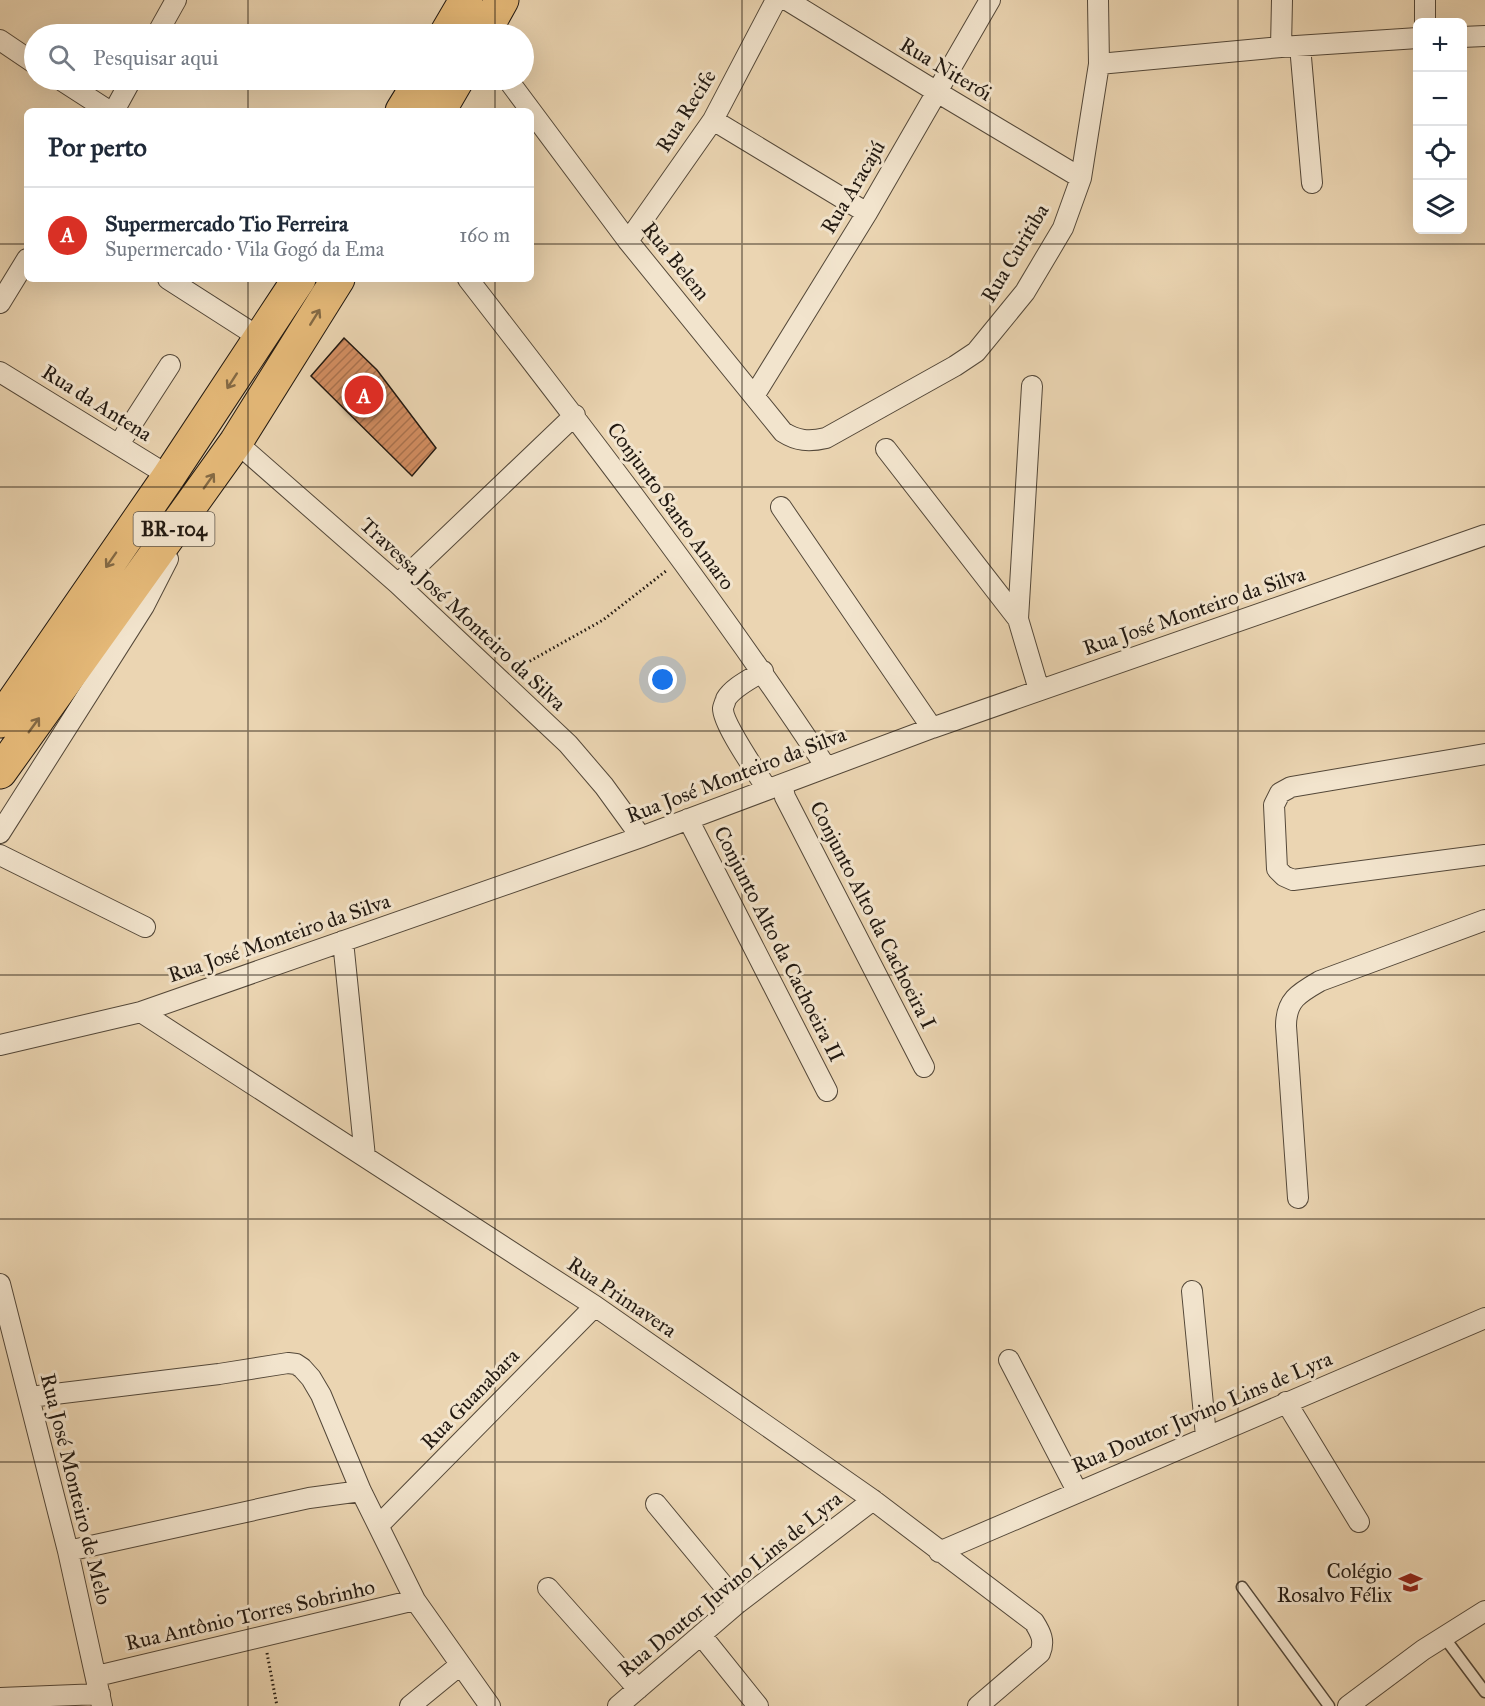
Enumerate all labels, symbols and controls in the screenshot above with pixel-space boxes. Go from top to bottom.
map controls [1413,18,1467,234]
button: + [1413,18,1467,72]
search box [24,24,534,90]
street label: Rua Niterói [895,31,997,107]
icon: search [45,41,78,74]
text: Pesquisar aqui [93,44,218,71]
street label: Rua Recife [650,65,722,157]
button: − [1413,72,1467,126]
button: locate [1413,126,1467,180]
text: Por perto [48,131,147,163]
street label: Rua Aracajú [815,136,891,238]
button: layers [1413,180,1467,234]
street label: Rua Curitiba [975,199,1055,307]
text: Supermercado Tio Ferreira [105,210,348,237]
street label: Rua Belem [636,216,716,306]
text: A [61,223,74,247]
text: 160 m [459,223,510,247]
text: Supermercado · Vila Gogó da Ema [105,237,384,261]
one-way arrow [309,309,321,326]
street label: Rua da Antena [37,359,157,447]
one-way arrow [226,372,238,388]
pin: A [344,372,384,418]
street label: Conjunto Santo Amaro [601,417,741,595]
one-way arrow [202,473,215,489]
road number: BR-104 [134,512,214,546]
street label: Travessa José Monteiro da Silva [355,512,571,716]
one-way arrow [105,551,117,567]
street label: Rua José Monteiro da Silva [1079,561,1309,661]
your location [648,665,677,694]
one-way arrow [28,717,40,733]
street label: Rua José Monteiro da Silva [622,721,850,829]
street label: Conjunto Alto da Cachoeira I [804,797,942,1033]
street label: Conjunto Alto da Cachoeira II [708,822,850,1066]
street label: Rua José Monteiro da Silva [164,888,394,988]
street label: Rua Primavera [562,1251,682,1343]
street label: Rua Guanabara [415,1343,525,1455]
street label: Rua Doutor Juvino Lins de Lyra [1068,1345,1336,1479]
street label: Rua José Monteiro de Melo [35,1371,117,1608]
street label: Rua Doutor Juvino Lins de Lyra [613,1486,847,1682]
place label: Colégio Rosalvo Félix [1277,1558,1393,1608]
school or university icon: Colégio Rosalvo Félix [1397,1570,1423,1596]
street label: Rua Antônio Torres Sobrinho [123,1574,377,1656]

